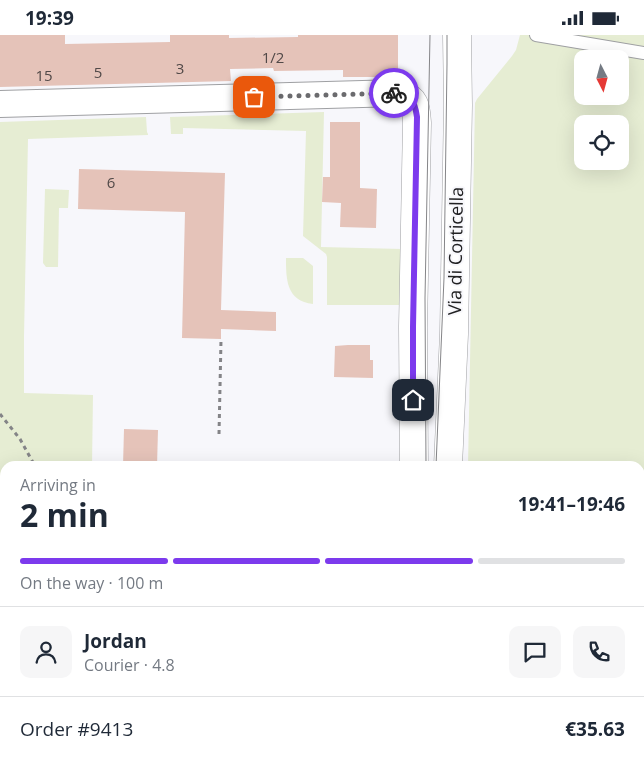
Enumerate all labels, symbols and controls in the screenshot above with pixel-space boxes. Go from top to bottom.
text: 19:39 [25,5,74,31]
house number: 1/2 [262,47,284,67]
north arrow [574,50,629,105]
map controls [574,50,629,170]
house number: 3 [176,58,184,78]
house number: 5 [94,62,102,82]
house number: 15 [35,65,53,85]
courier [369,68,419,118]
pin [233,76,275,118]
icon: bike [380,79,408,107]
icon: bag [240,83,268,111]
button: locate [574,115,629,170]
house number: 6 [107,172,115,192]
street label: Via di Corticella [442,187,468,315]
pin [392,379,434,421]
icon: home [399,386,427,414]
text: Arriving in [20,474,96,496]
text: 19:41–19:46 [518,491,625,517]
text: 2 min [20,493,109,536]
text: On the way · 100 m [20,572,163,594]
button: person [20,626,72,678]
button: chat [509,626,561,678]
button: phone [573,626,625,678]
text: Jordan [84,628,147,654]
text: Courier · 4.8 [84,654,175,676]
text: Order #9413 [20,716,133,742]
text: €35.63 [565,716,625,742]

